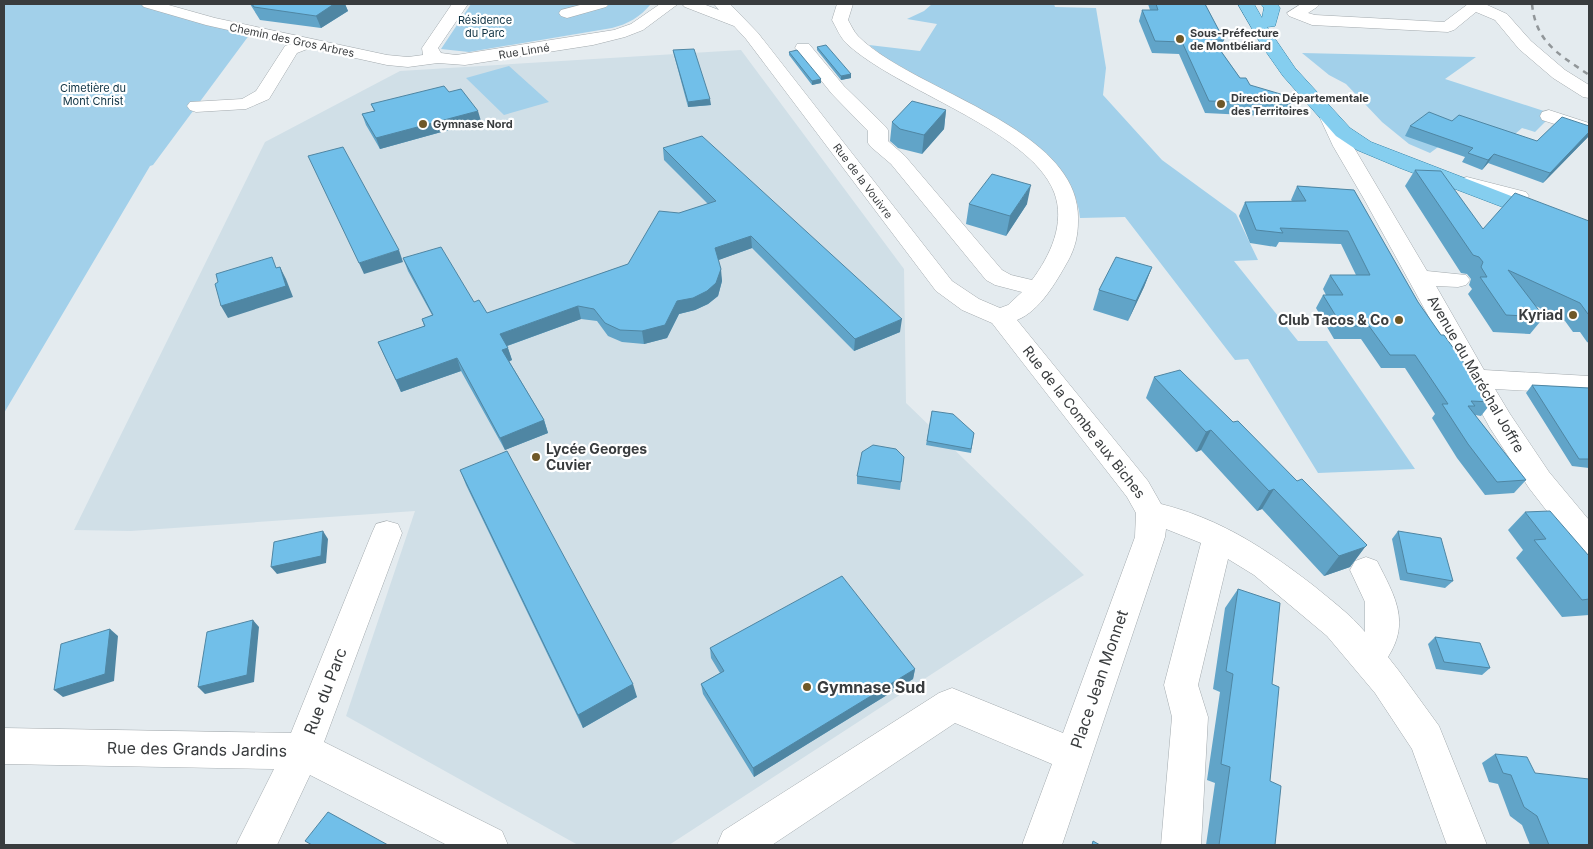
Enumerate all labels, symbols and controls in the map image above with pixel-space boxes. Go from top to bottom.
park label: Résidence du Parc [458,13,512,40]
street label: Chemin des Gros Arbres [228,20,356,60]
place label: Sous-Préfecture de Montbéliard [1190,26,1279,53]
marker: Sous-Préfecture de Montbéliard [1174,33,1186,45]
street label: Rue Linné [498,40,550,62]
park label: Cimetière du Mont Christ [60,81,126,108]
place label: Direction Départementale des Territoires [1231,91,1369,118]
marker: Direction Départementale des Territoires [1215,98,1227,110]
place label: Gymnase Nord [433,117,513,131]
marker: Gymnase Nord [417,118,429,130]
street label: Rue de la Vouivre [830,141,896,221]
street label: Avenue du Maréchal Joffre [1424,292,1528,455]
place label: Kyriad [1519,306,1563,323]
marker: Kyriad [1567,309,1579,321]
place label: Club Tacos & Co [1278,311,1389,328]
marker: Club Tacos & Co [1393,314,1405,326]
street label: Rue de la Combe aux Biches [1020,342,1149,501]
place label: Lycée Georges Cuvier [546,440,647,473]
marker: Lycée Georges Cuvier [530,451,542,463]
street label: Place Jean Monnet [1066,607,1132,751]
street label: Rue du Parc [299,645,351,737]
place label: Gymnase Sud [817,677,925,697]
marker: Gymnase Sud [801,681,813,693]
street label: Rue des Grands Jardins [107,737,287,761]

